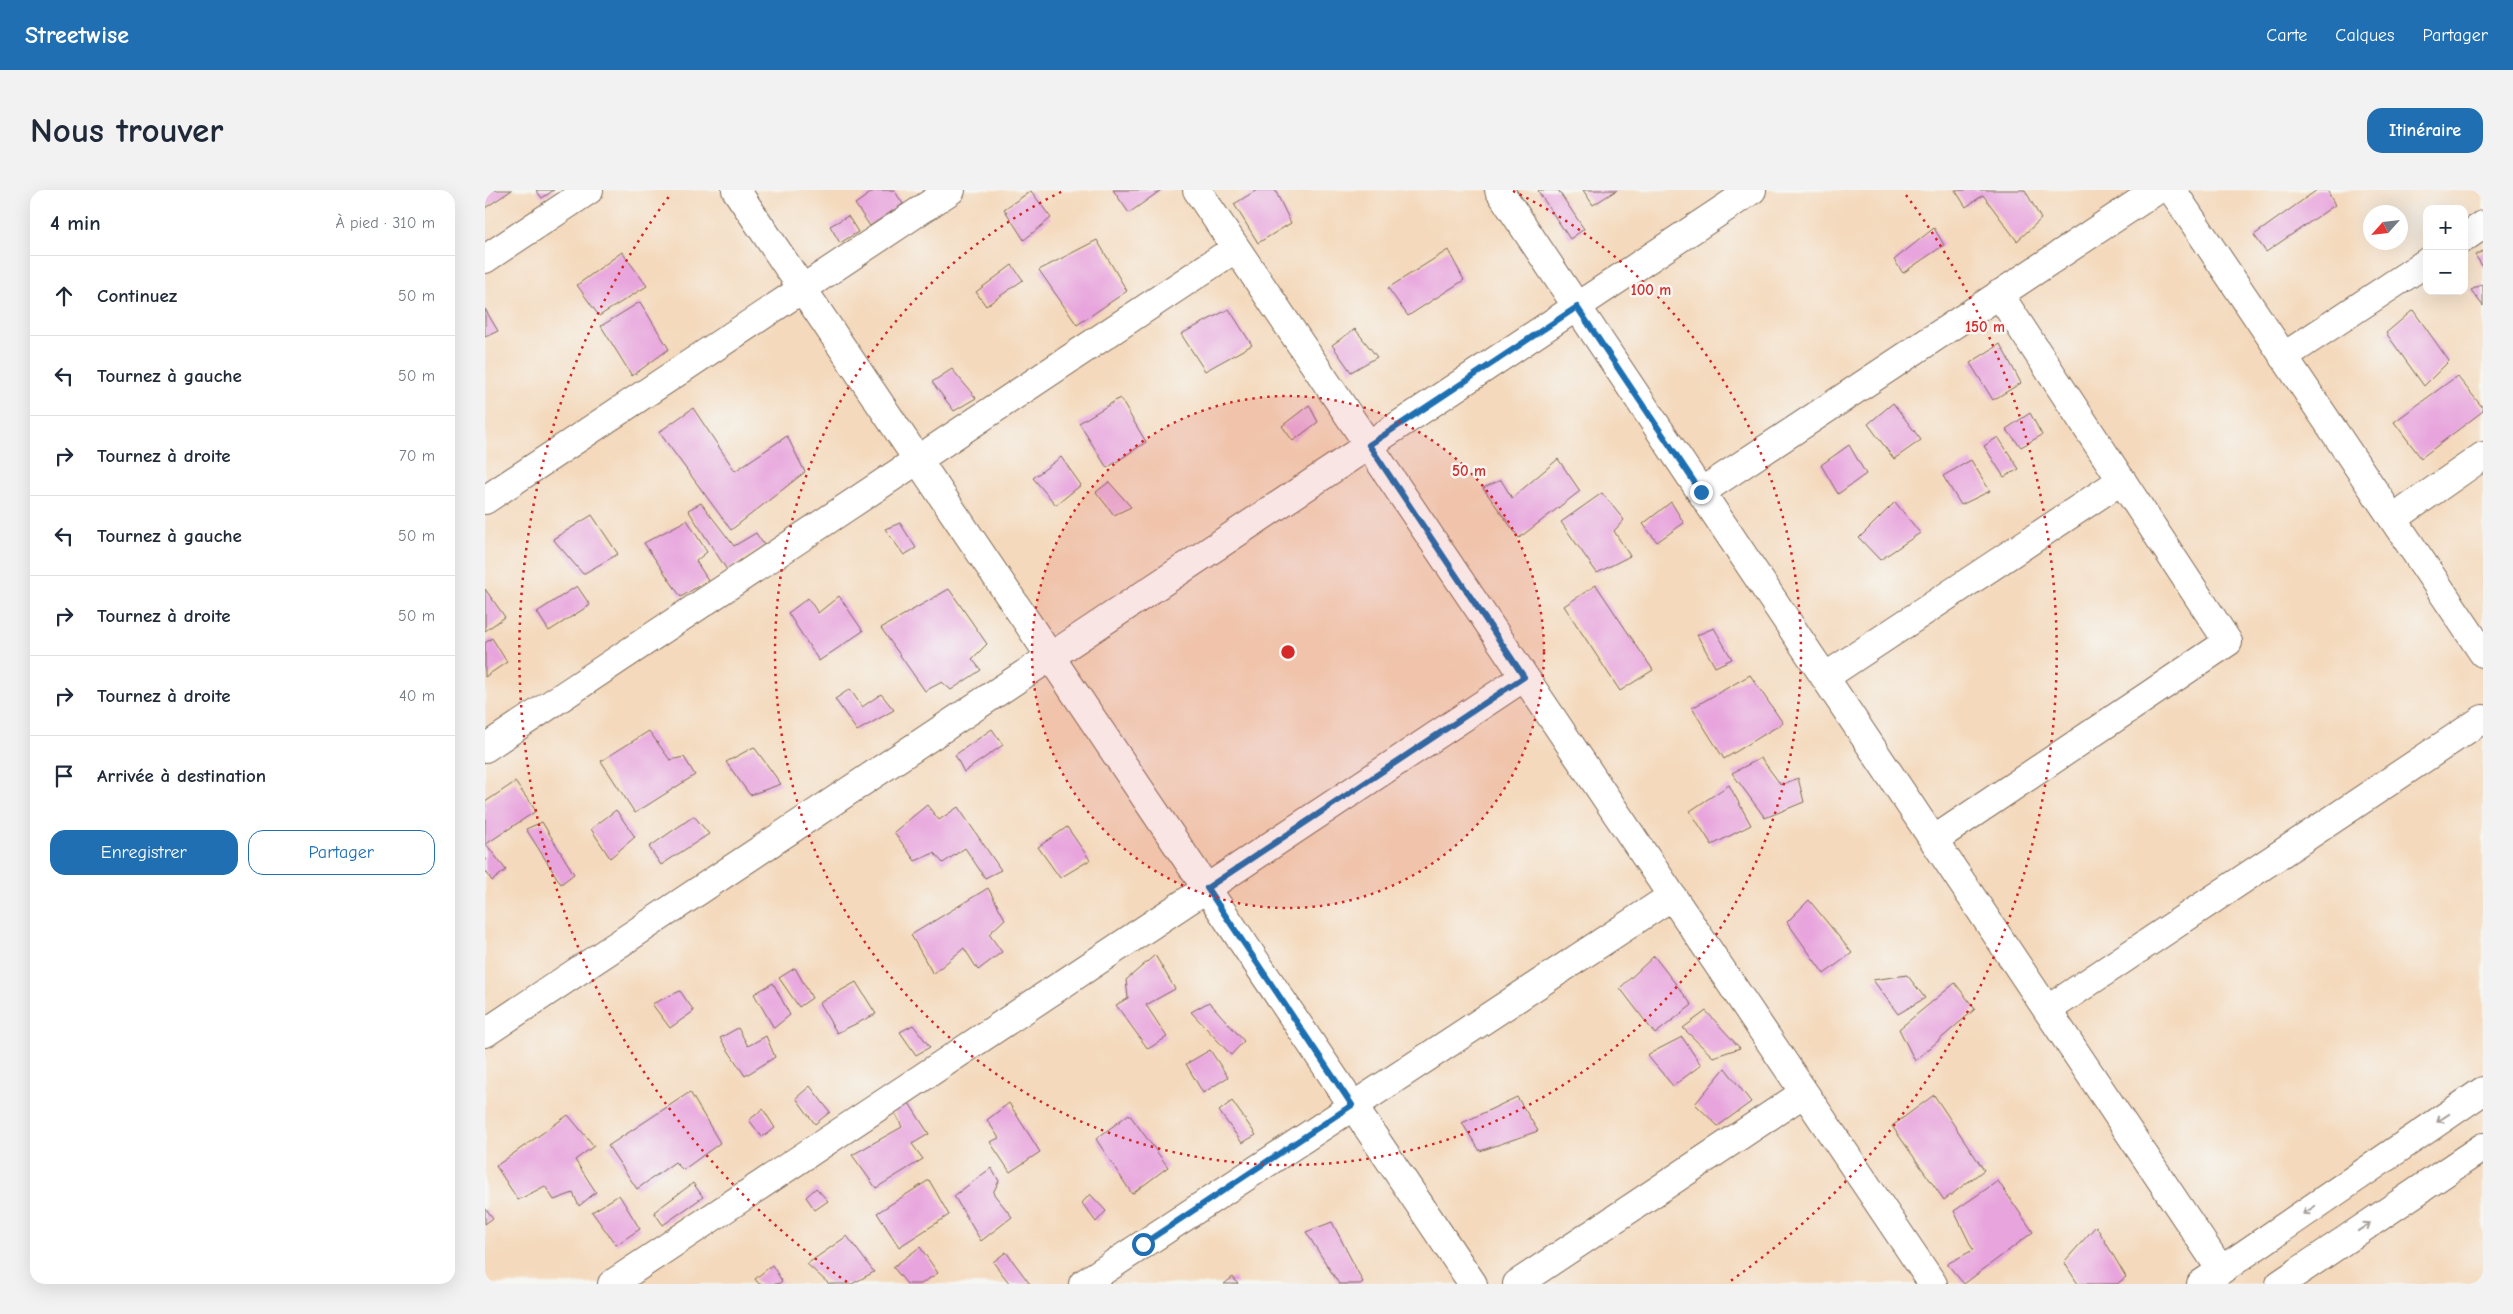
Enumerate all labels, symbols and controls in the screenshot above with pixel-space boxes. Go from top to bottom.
text: Streetwise [25,21,129,49]
text: Carte [2266,25,2307,46]
text: Calques [2335,25,2395,46]
text: Partager [2423,25,2488,46]
button: Itinéraire [2367,108,2483,153]
text: Nous trouver [30,110,223,151]
north arrow [2363,205,2408,250]
map controls [2423,205,2468,295]
button: + [2423,205,2468,250]
text: 4 min [50,211,101,235]
text: À pied · 310 m [335,214,435,232]
button: − [2423,250,2468,295]
text: 100 m [1631,281,1671,299]
icon: ahead [50,282,78,310]
text: Continuez [97,285,177,307]
text: 50 m [398,287,435,305]
text: 150 m [1965,318,2005,336]
icon: left [50,362,78,390]
text: Tournez à gauche [97,365,242,387]
text: 50 m [398,367,435,385]
icon: right [50,442,78,470]
text: Tournez à droite [97,445,231,467]
text: 70 m [399,447,435,465]
text: 50 m [1452,462,1486,480]
route end [1690,481,1713,504]
icon: left [50,522,78,550]
text: Tournez à gauche [97,525,242,547]
text: 50 m [398,527,435,545]
icon: right [50,602,78,630]
text: Tournez à droite [97,605,231,627]
text: 50 m [398,607,435,625]
centre of rings [1279,643,1297,661]
icon: right [50,682,78,710]
text: Tournez à droite [97,685,231,707]
text: 40 m [399,687,435,705]
icon: arrive [50,762,78,790]
text: Arrivée à destination [97,765,266,787]
button: Enregistrer [50,830,238,875]
button: Partager [248,830,435,875]
one-way arrow [2436,1113,2450,1123]
one-way arrow [2302,1205,2316,1215]
one-way arrow [2357,1222,2371,1232]
route start [1132,1233,1155,1256]

